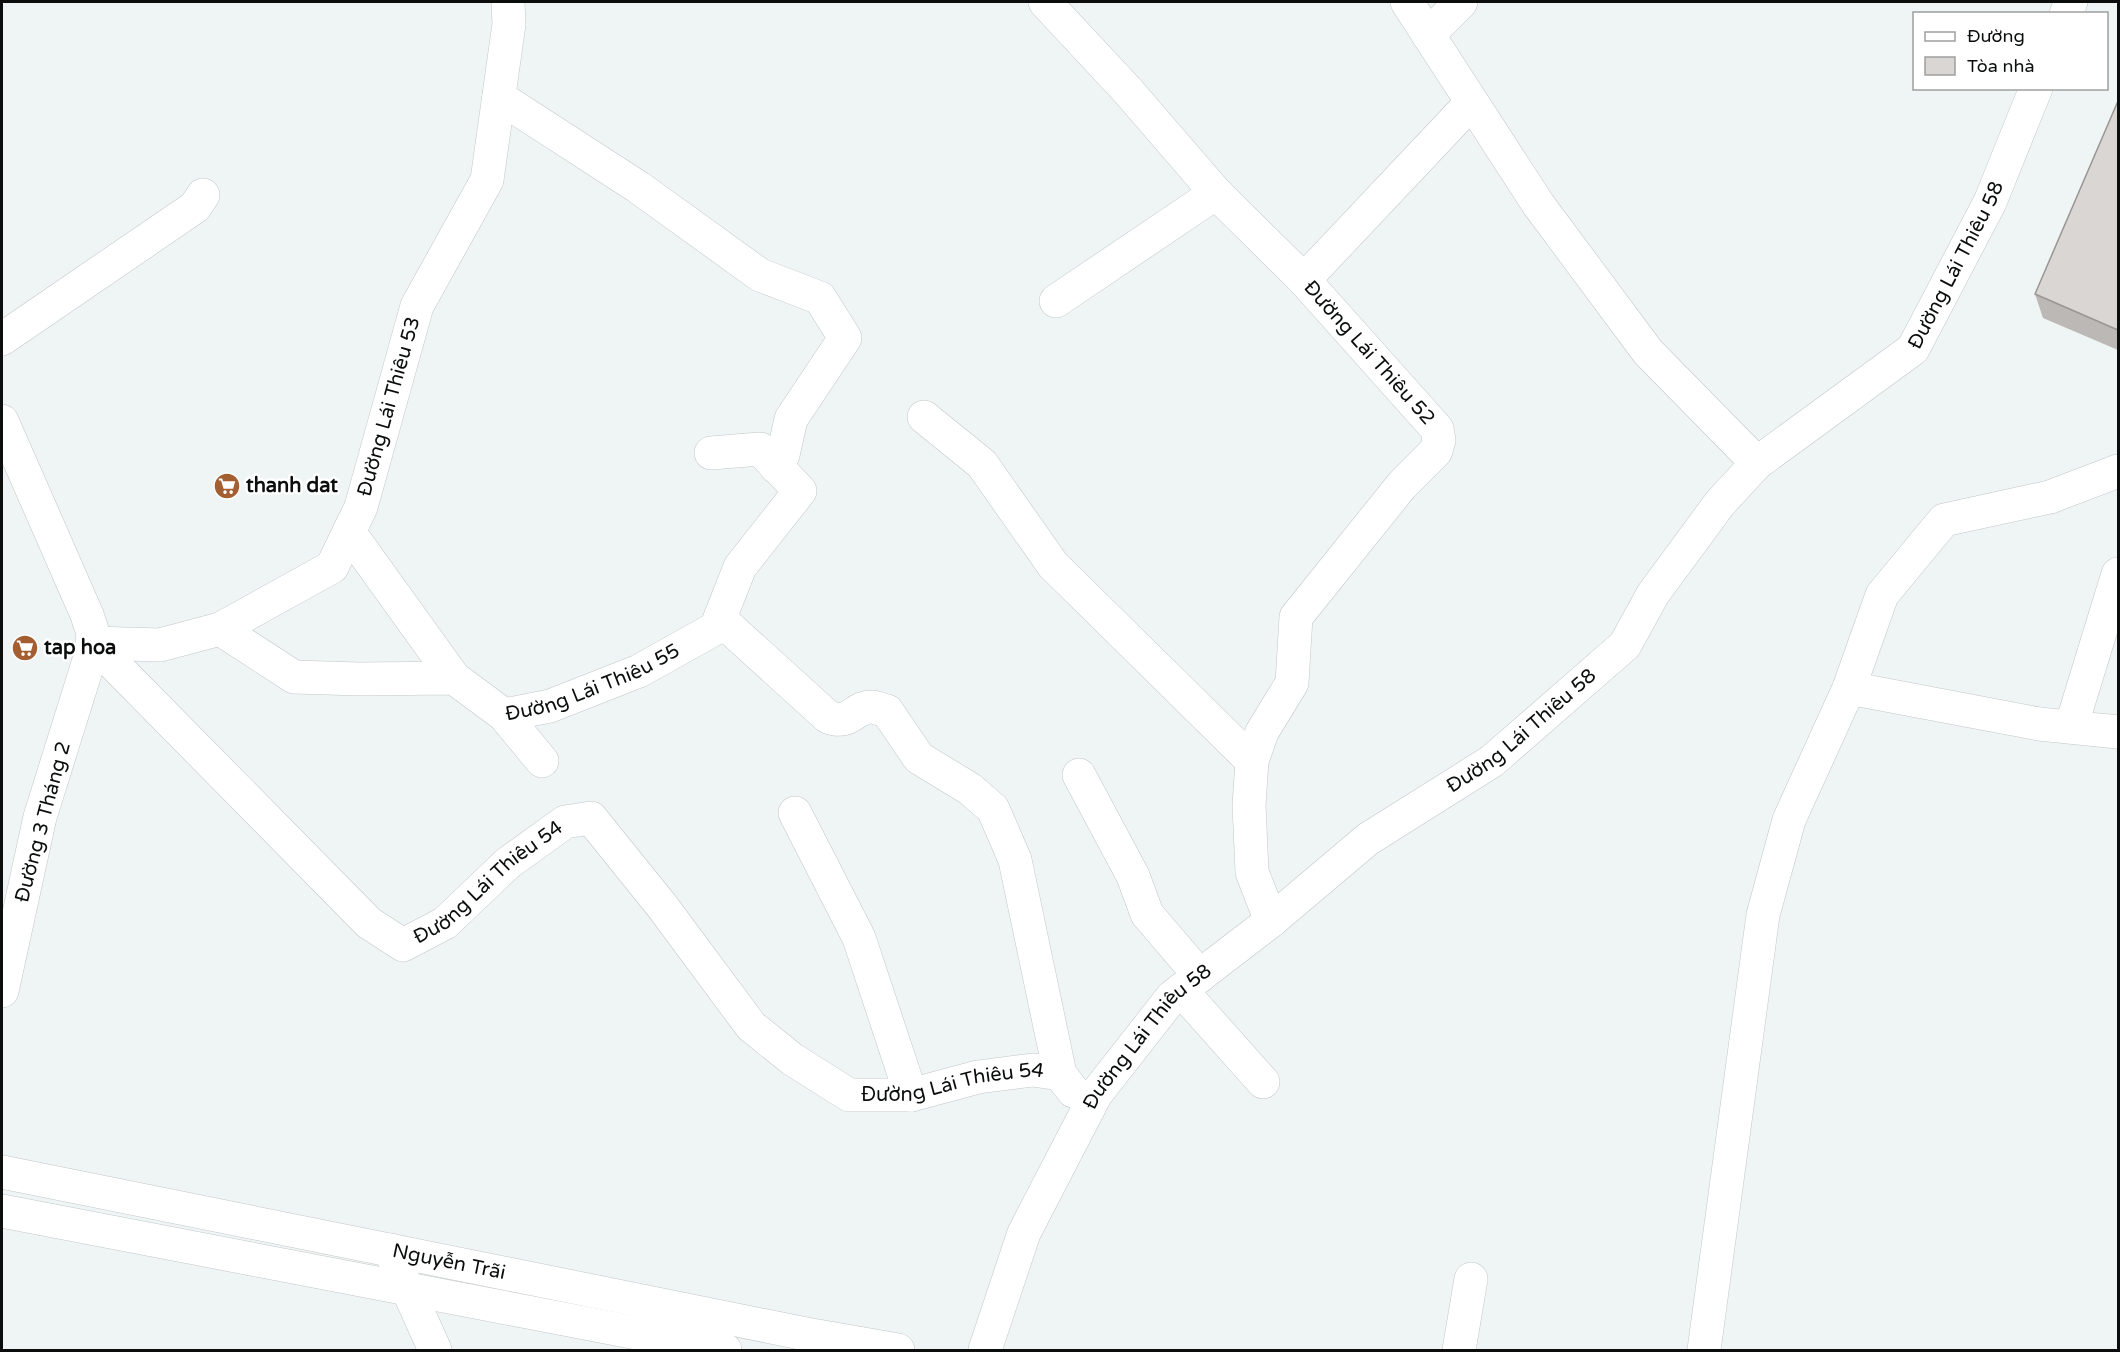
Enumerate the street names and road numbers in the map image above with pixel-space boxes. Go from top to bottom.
street label: Đường Lái Thiêu 58 [1903,178,2009,353]
street label: Đường Lái Thiêu 52 [1298,276,1440,430]
street label: Đường Lái Thiêu 53 [353,314,425,499]
street label: Đường Lái Thiêu 55 [503,639,684,726]
street label: Đường Lái Thiêu 58 [1442,664,1601,798]
street label: Đường 3 Tháng 2 [10,739,76,905]
street label: Đường Lái Thiêu 54 [409,815,568,949]
street label: Đường Lái Thiêu 58 [1078,959,1216,1113]
street label: Đường Lái Thiêu 54 [861,1058,1046,1107]
street label: Nguyễn Trãi [390,1239,508,1285]

